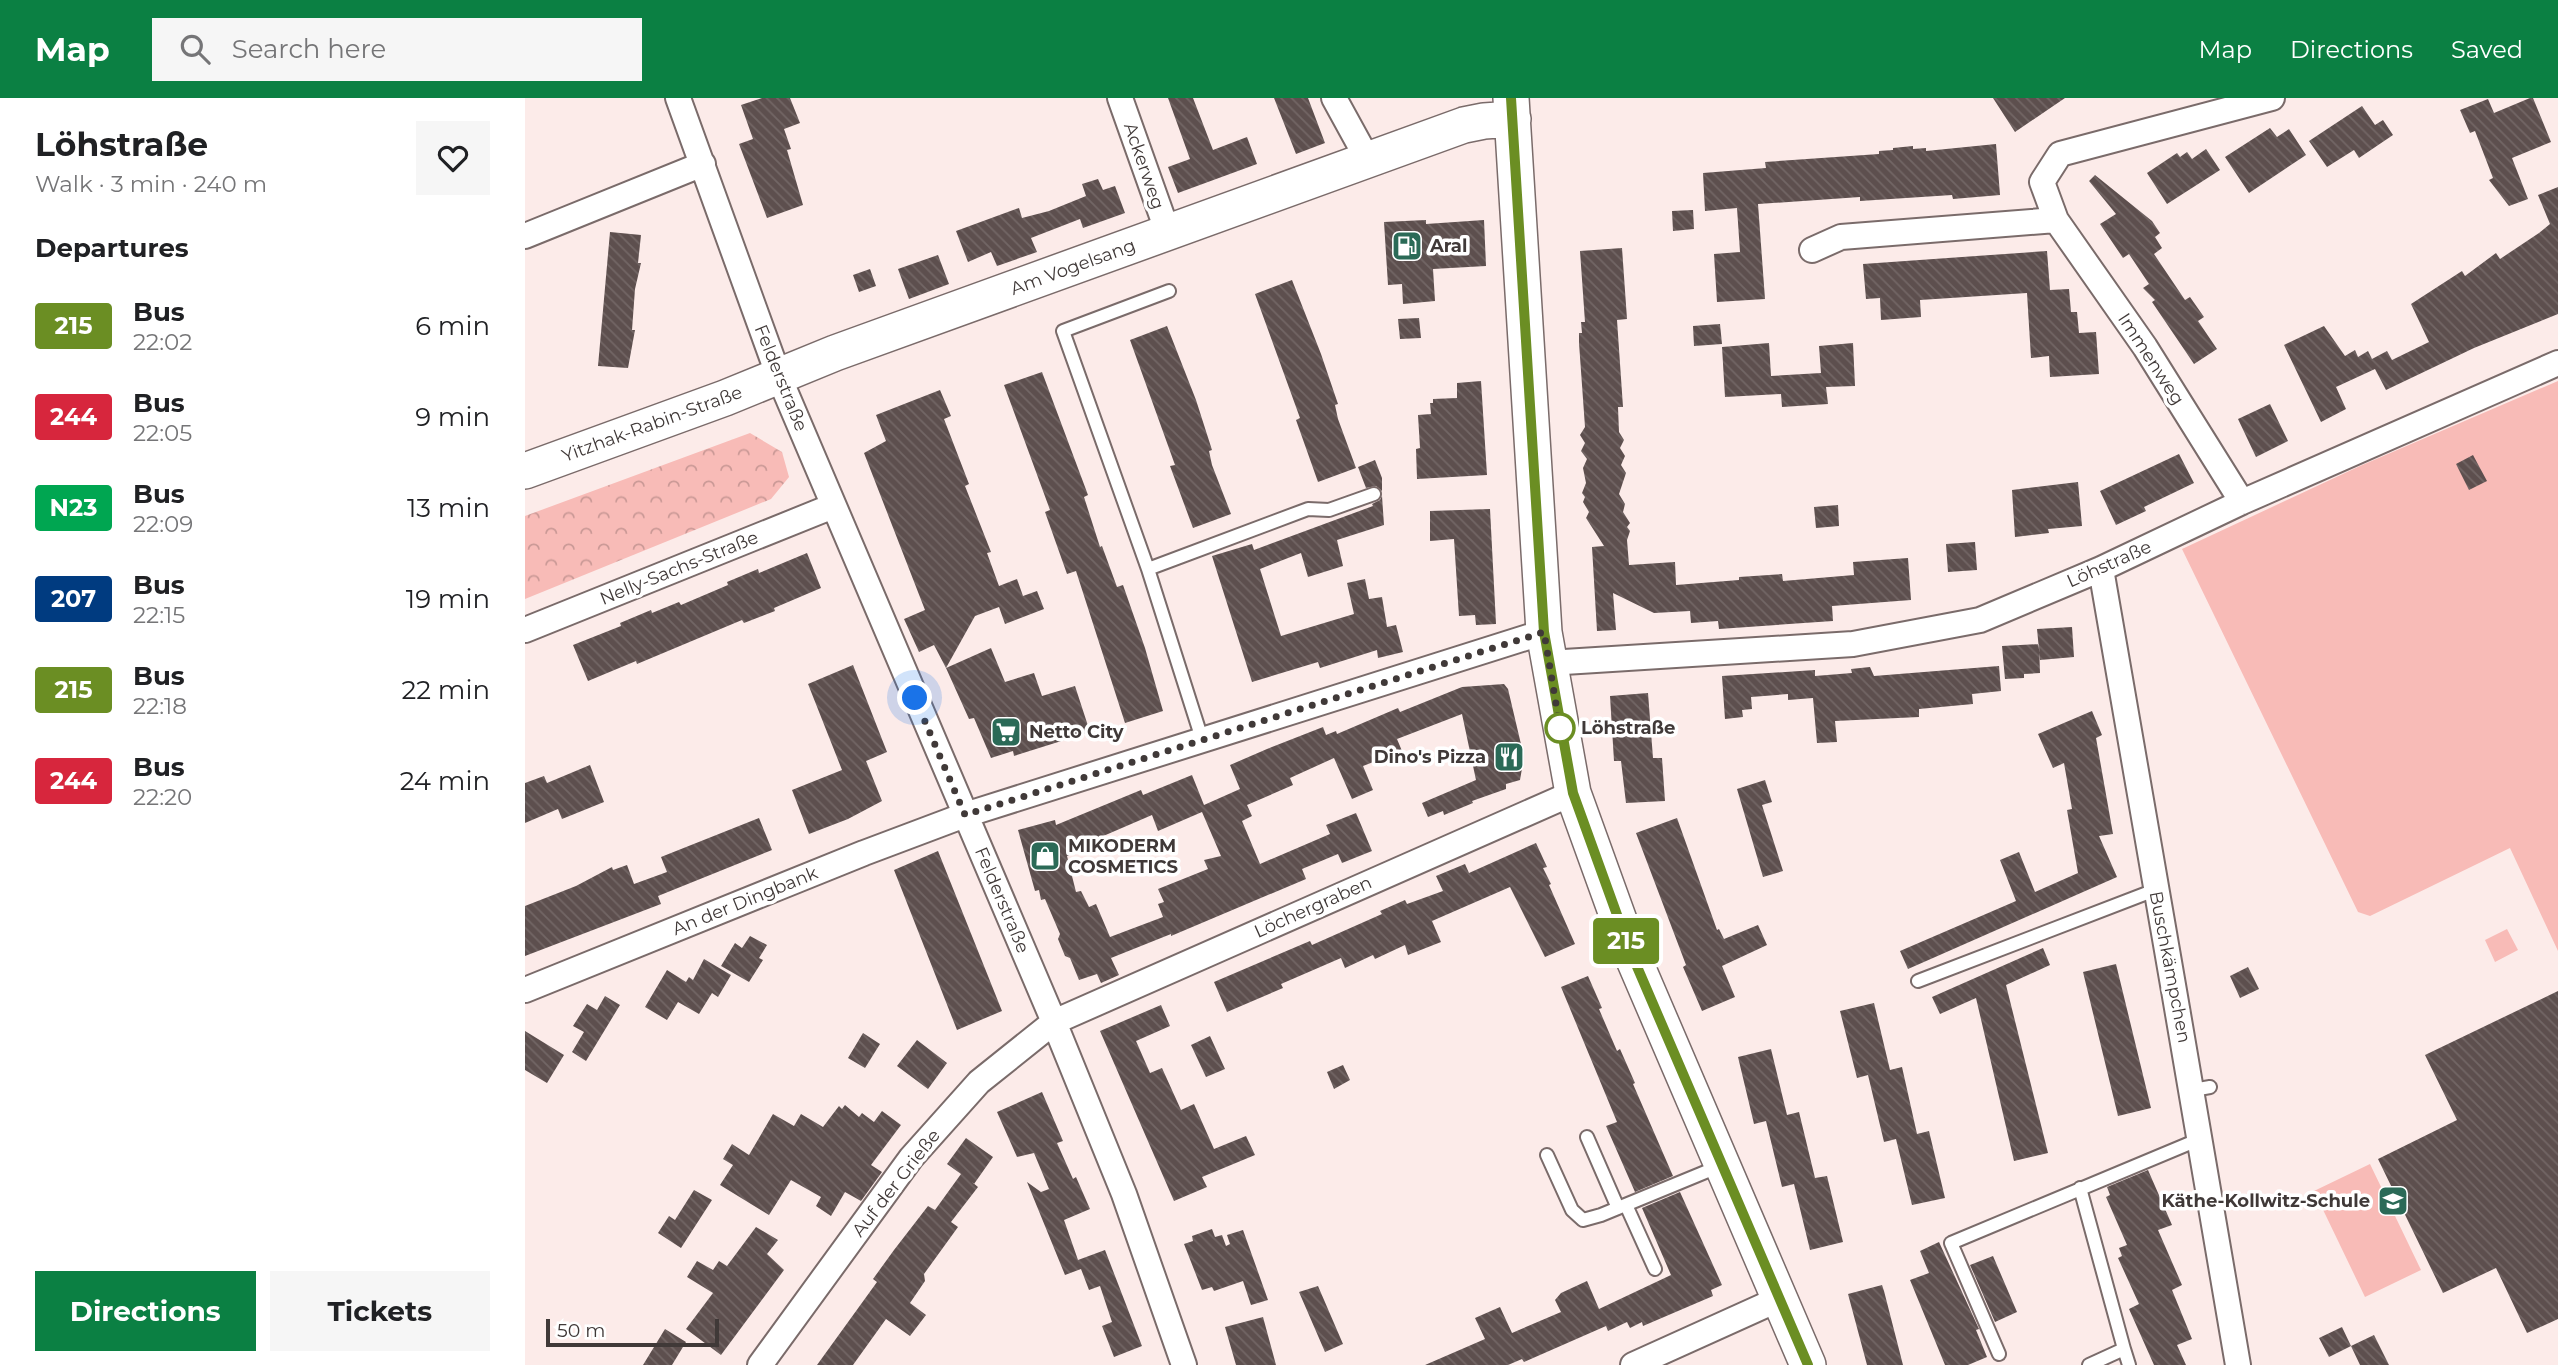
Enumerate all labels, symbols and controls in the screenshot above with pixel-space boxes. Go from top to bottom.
search box [152,18,642,81]
text: Map [35,29,110,69]
icon: search [176,30,214,68]
text: Search here [232,33,386,65]
text: Map [2199,35,2252,64]
text: Directions [2290,35,2413,64]
text: Saved [2451,35,2523,64]
street label: Ackerweg [1119,120,1169,212]
button: heart [416,121,490,195]
text: Löhstraße [35,124,208,164]
text: Walk · 3 min · 240 m [35,170,267,198]
fuel station icon: Aral [1390,229,1424,263]
text: Departures [35,232,189,264]
street label: Am Vogelsang [1007,234,1139,300]
place label: Aral [1429,235,1467,257]
text: Bus [133,296,185,328]
street label: Immenweg [2113,309,2189,409]
text: 6 min [415,310,490,342]
text: 215 [55,311,92,340]
street label: Felderstraße [750,321,812,435]
text: 22:02 [133,328,192,356]
street label: Yitzhak-Rabin-Straße [559,381,745,467]
text: Bus [133,387,185,419]
text: 9 min [415,401,490,433]
text: 244 [50,402,97,431]
text: 22:05 [133,419,192,447]
text: Bus [133,478,185,510]
text: 13 min [407,492,490,524]
text: N23 [50,493,97,522]
text: 22:09 [133,510,193,538]
street label: Nelly-Sachs-Straße [597,526,761,610]
street label: Löhstraße [2063,536,2155,592]
text: Bus [133,569,185,601]
text: 19 min [406,583,490,615]
text: 207 [51,584,96,613]
text: 22:15 [133,601,185,629]
text: Bus [133,660,185,692]
text: 22 min [401,674,490,706]
text: 215 [55,675,92,704]
your location [897,680,932,715]
text: 22:18 [133,692,187,720]
marker: Löhstraße [1545,713,1575,743]
supermarket icon: Netto City [989,715,1023,749]
place label: Löhstraße [1581,717,1675,739]
place label: Netto City [1029,721,1124,743]
restaurant icon: Dino's Pizza [1492,740,1526,774]
place label: Dino's Pizza [1374,746,1486,768]
text: Bus [133,751,185,783]
text: 24 min [400,765,490,797]
text: 244 [50,766,97,795]
text: 22:20 [133,783,192,811]
place label: MIKODERM COSMETICS [1068,835,1178,878]
shop icon: MIKODERM COSMETICS [1028,839,1062,873]
street label: Felderstraße [970,844,1034,956]
street label: An der Dingbank [669,862,821,940]
street label: Löchergraben [1251,871,1375,943]
street label: Buschkämpchen [2144,889,2196,1045]
line badge: 215 [1586,918,1666,964]
text: 215 [1607,926,1645,955]
street label: Auf der Grieße [847,1125,945,1241]
school or university icon: Käthe-Kollwitz-Schule [2376,1184,2410,1218]
place label: Käthe-Kollwitz-Schule [2161,1190,2370,1212]
button: Directions [35,1271,256,1351]
button: Tickets [270,1271,490,1351]
scale bar [546,1316,719,1348]
text: 50 m [557,1319,605,1342]

